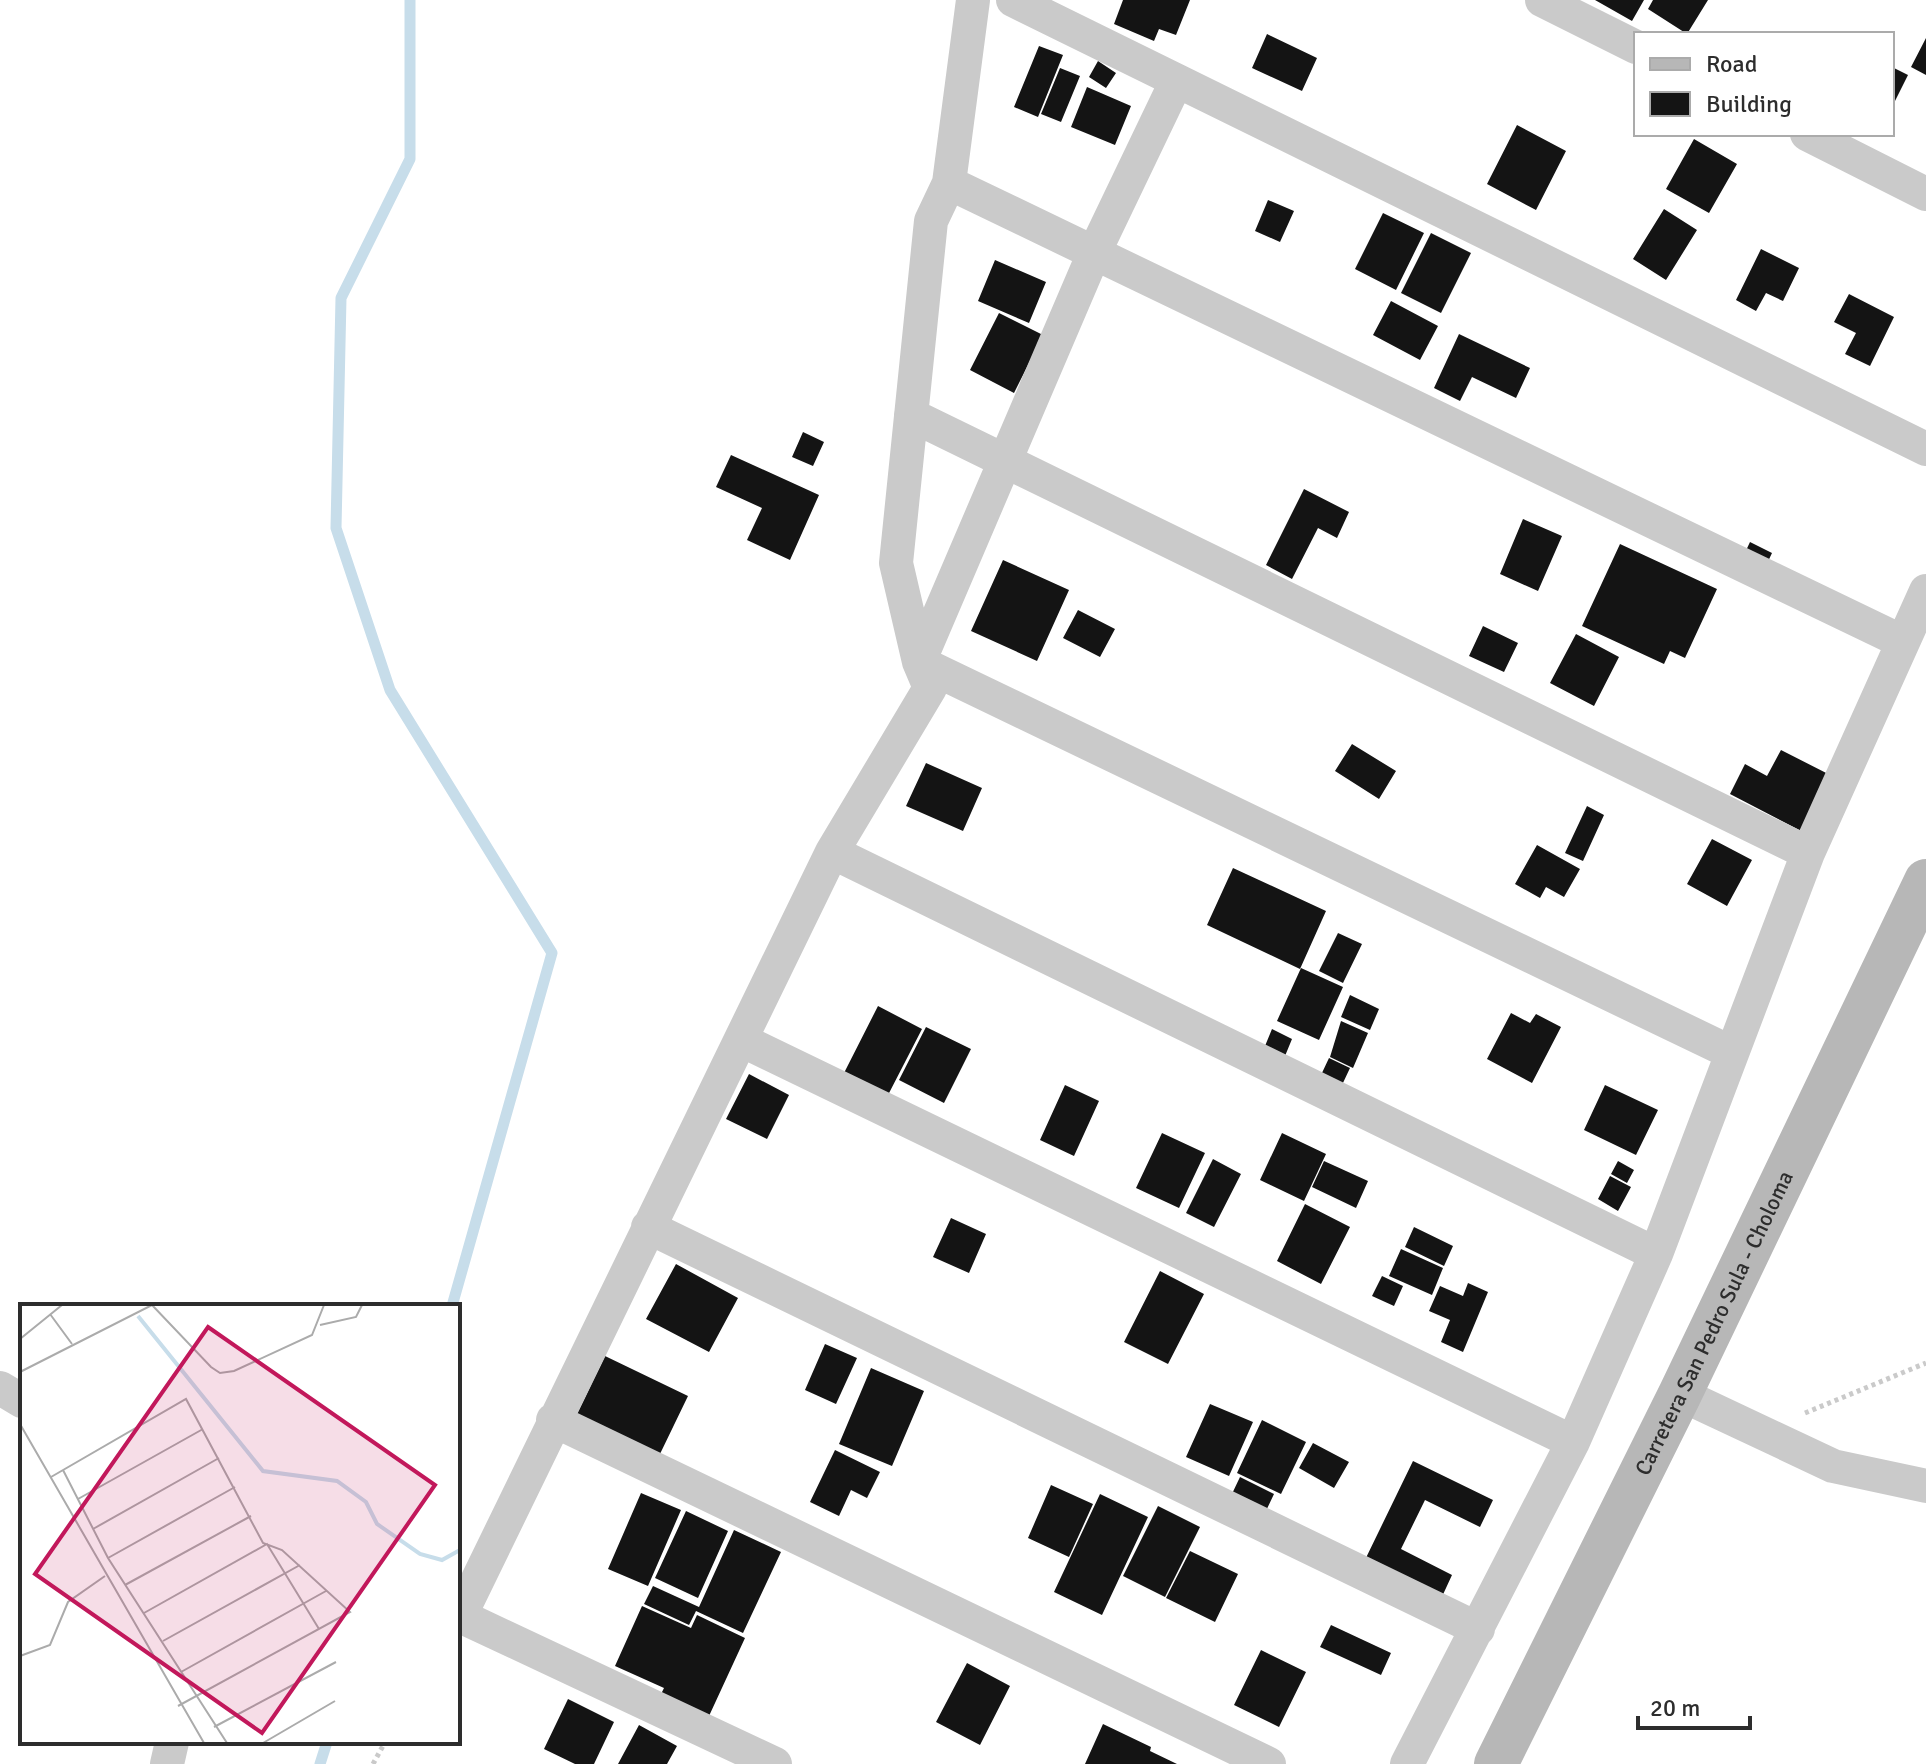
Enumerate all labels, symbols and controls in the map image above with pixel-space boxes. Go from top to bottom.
legend [1634,32,1894,136]
text: Road [1706,49,1757,79]
text: Building [1706,89,1792,119]
street label: Carretera San Pedro Sula - Choloma [1629,1166,1799,1480]
inset map [20,1304,460,1744]
scale bar [1638,1680,1750,1730]
text: 20 m [1650,1693,1700,1723]

